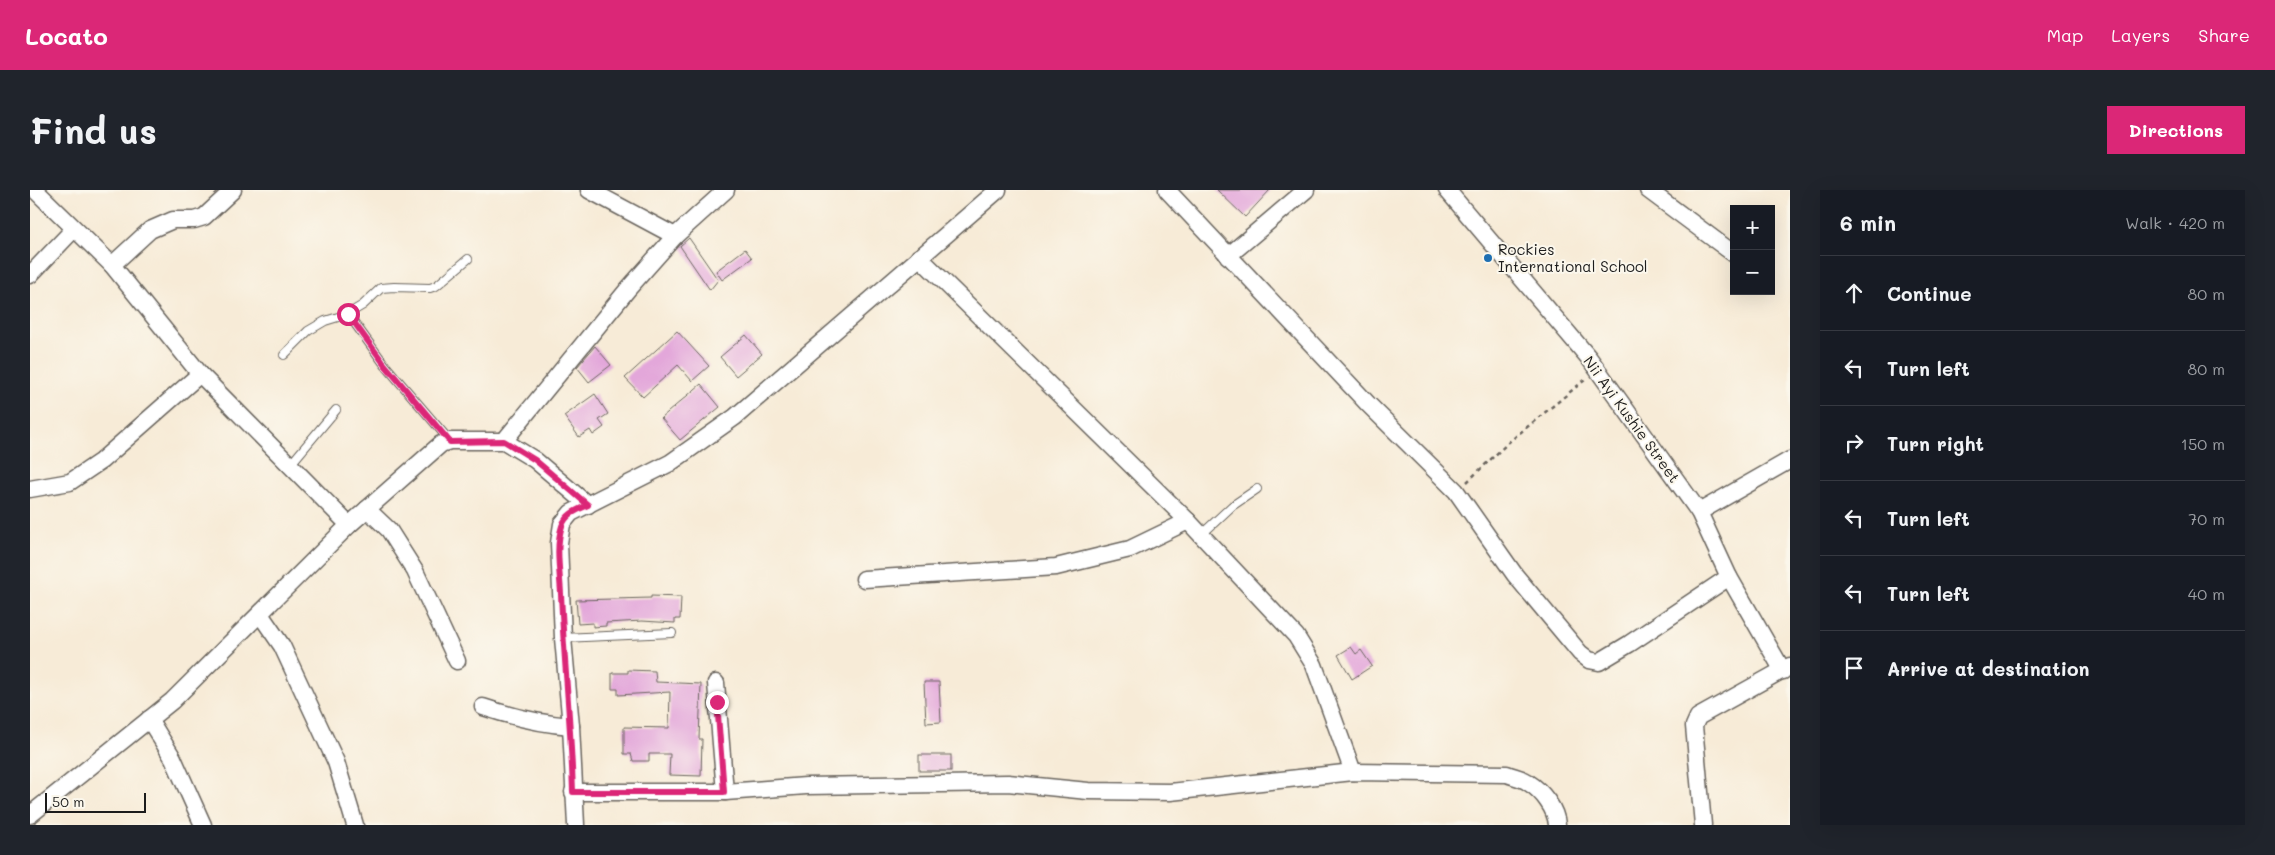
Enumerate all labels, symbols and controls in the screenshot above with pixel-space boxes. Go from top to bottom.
text: Locato [25,20,108,51]
text: Map [2047,23,2083,47]
text: Layers [2111,23,2170,47]
text: Share [2198,23,2250,47]
button: Directions [2107,106,2245,154]
text: Find us [30,107,157,153]
map controls [1730,205,1775,295]
button: + [1730,205,1775,250]
text: 6 min [1840,209,1896,236]
text: Walk · 420 m [2125,212,2225,233]
place label: Rockies International School [1498,239,1648,276]
button: − [1730,250,1775,295]
marker: Rockies International School [1482,252,1494,264]
icon: ahead [1840,279,1868,307]
text: Continue [1887,281,1972,306]
text: 80 m [2188,283,2225,304]
route start [337,303,360,326]
street label: Nii Ayi Kushie Street [1579,352,1685,486]
icon: left [1840,354,1868,382]
text: Turn left [1887,356,1970,381]
text: 80 m [2188,358,2225,379]
icon: right [1840,429,1868,457]
text: Turn right [1887,431,1984,456]
text: 150 m [2181,433,2225,454]
icon: left [1840,504,1868,532]
text: Turn left [1887,506,1970,531]
text: 70 m [2188,508,2225,529]
icon: left [1840,579,1868,607]
text: Turn left [1887,581,1970,606]
text: 40 m [2188,583,2225,604]
icon: arrive [1840,654,1868,682]
text: Arrive at destination [1887,656,2090,681]
route end [706,691,729,714]
scale bar [45,790,146,813]
text: 50 m [52,792,84,811]

